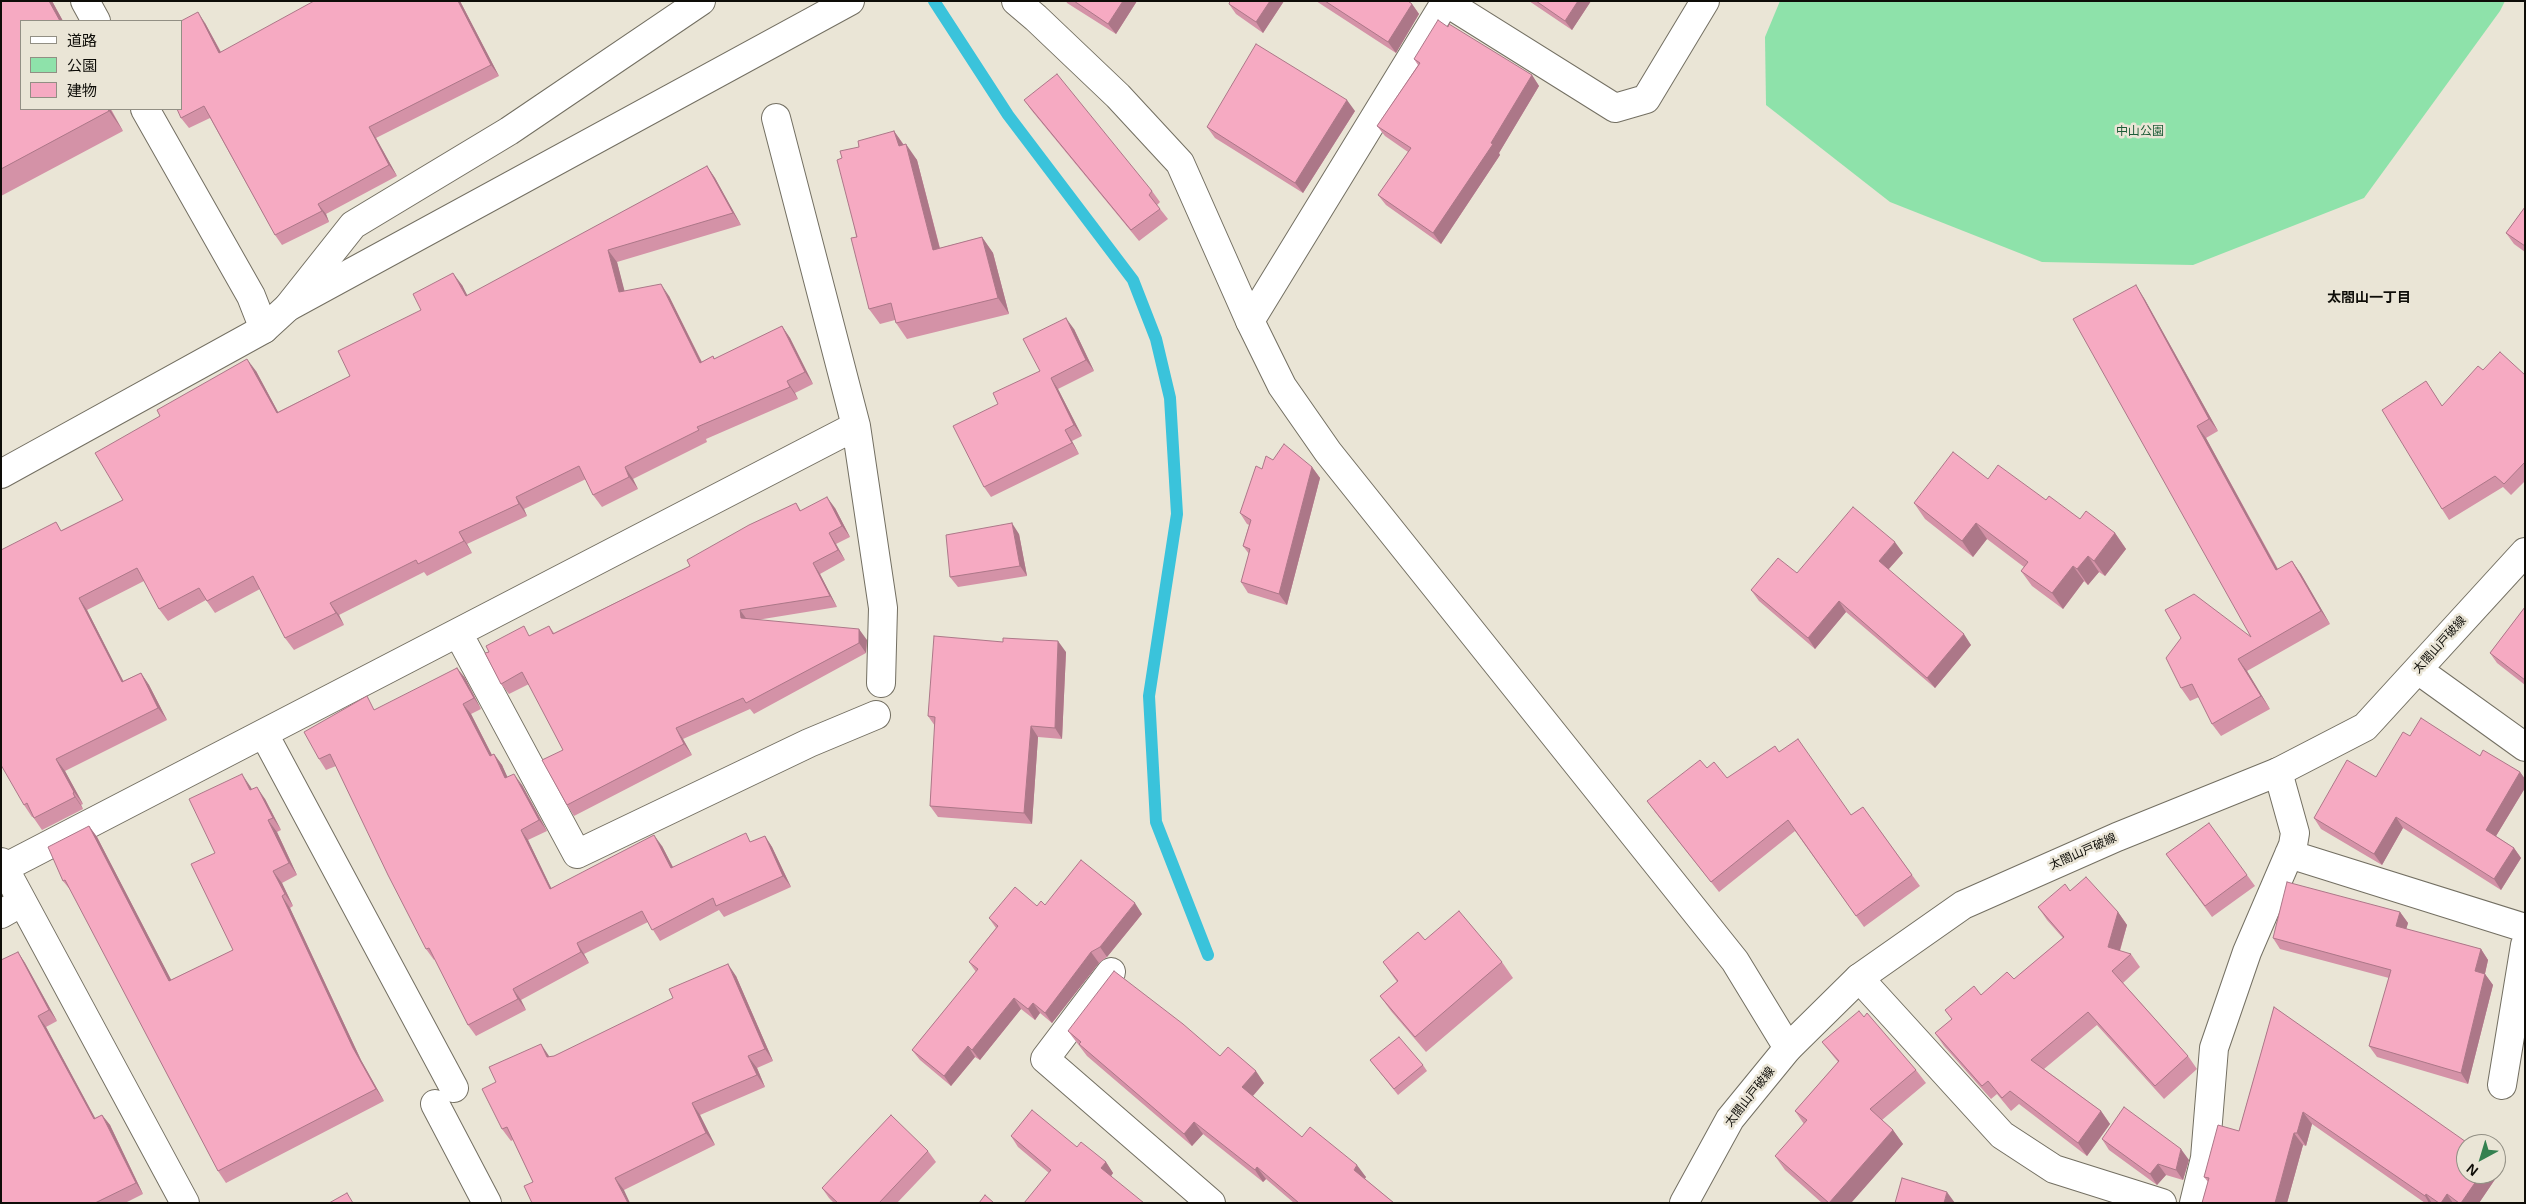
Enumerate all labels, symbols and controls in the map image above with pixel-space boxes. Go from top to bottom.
legend [20,20,182,110]
text: 道路 [67,32,97,49]
text: 公園 [67,57,97,74]
text: 建物 [67,82,97,99]
park label: 中山公園 [2116,125,2164,139]
district label: 太閤山一丁目 [2327,290,2411,306]
street label: 太閤山戸破線 [2411,613,2469,677]
street label: 太閤山戸破線 [2047,831,2119,873]
street label: 太閤山戸破線 [1722,1064,1778,1130]
north arrow [2456,1134,2506,1184]
text: N [2463,1160,2481,1179]

